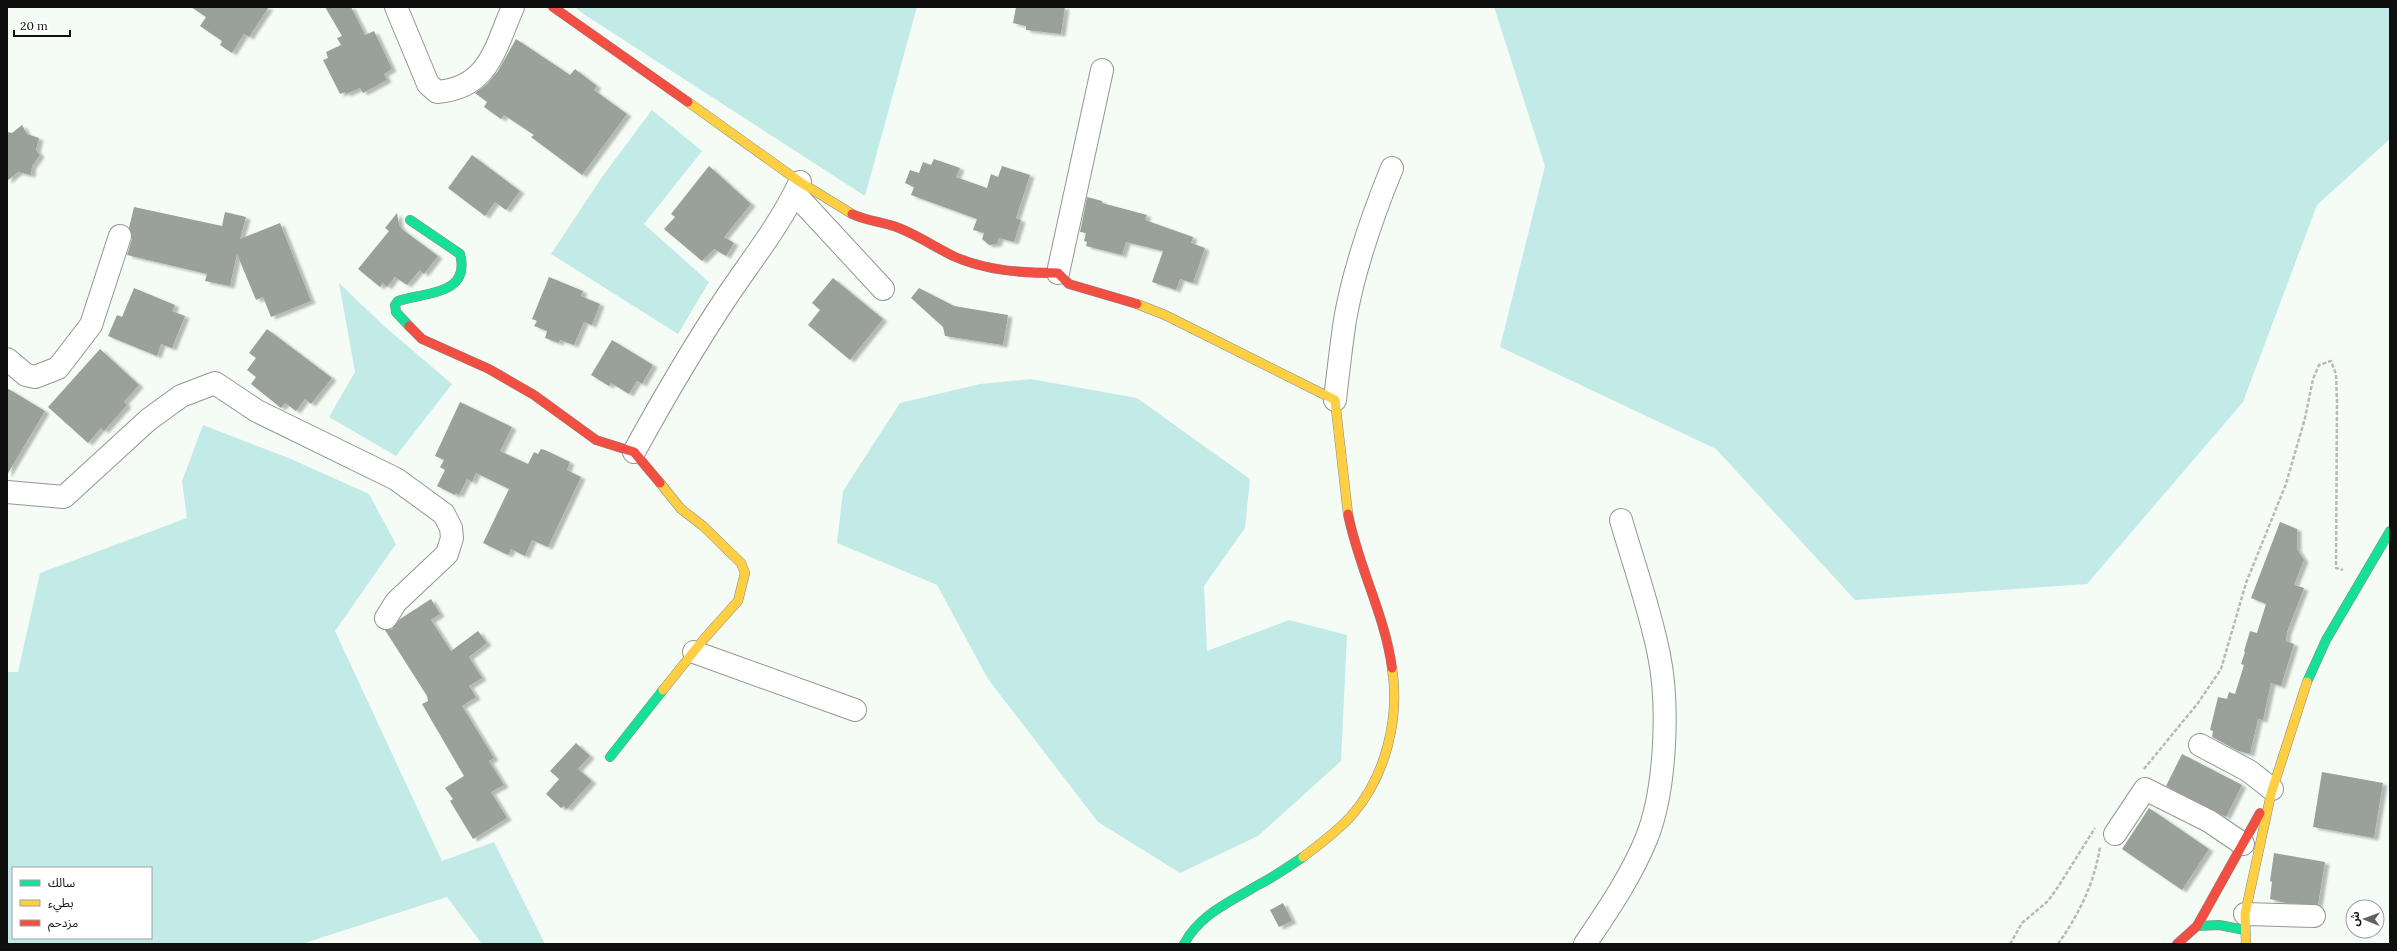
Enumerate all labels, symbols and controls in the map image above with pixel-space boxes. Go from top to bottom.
scale bar [14,12,70,38]
text: 20 m [20,18,48,33]
legend [12,867,152,939]
text: سالك [48,875,75,890]
text: بطيء [48,895,74,913]
north arrow [2345,899,2385,939]
text: ش [2348,911,2362,926]
text: مزدحم [48,915,78,932]

